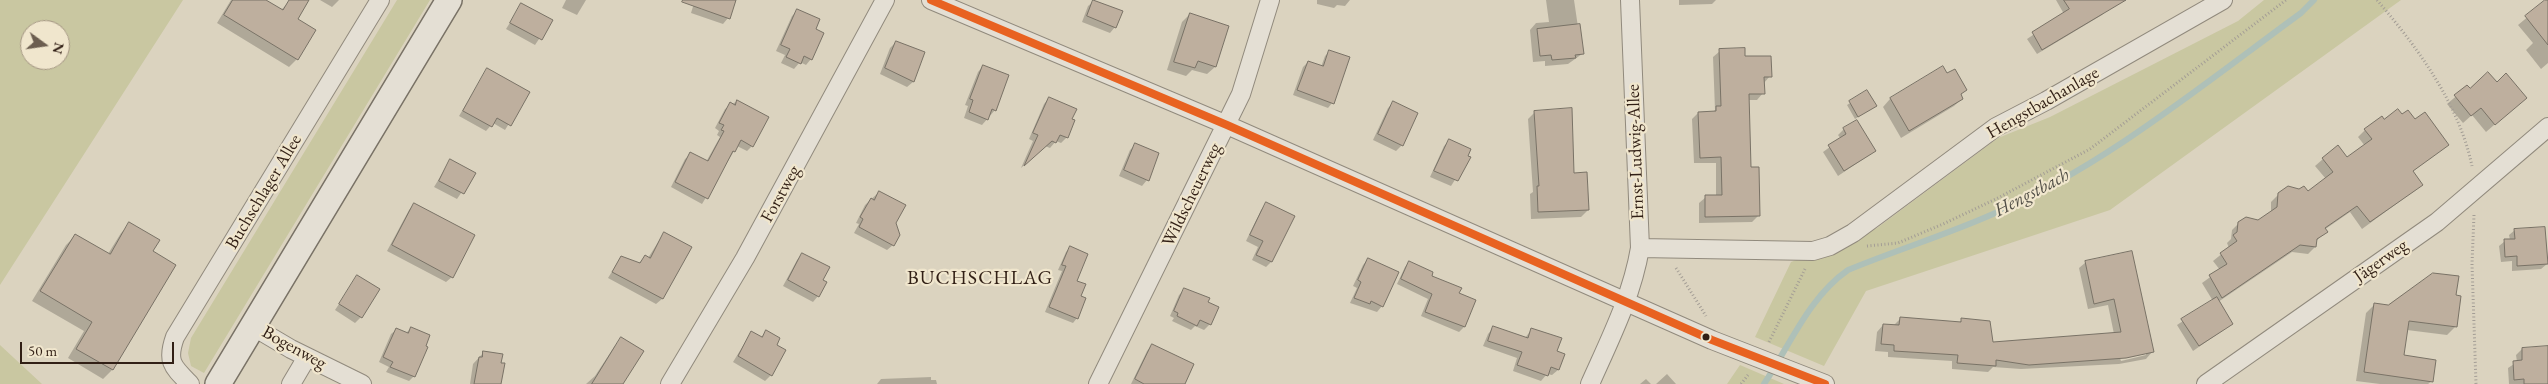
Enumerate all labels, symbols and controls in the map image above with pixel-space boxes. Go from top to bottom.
north arrow [20,20,70,70]
text: N [48,41,69,56]
street label: Hengstbachanlage [1983,62,2103,144]
street label: Ernst-Ludwig-Allee [1623,84,1649,220]
street label: Buchschlager Allee [221,131,307,253]
street label: Wildscheuerweg [1158,140,1226,250]
street label: Forstweg [757,162,805,226]
water label: Hengstbach [1991,164,2073,222]
street label: Jägerweg [2350,235,2412,287]
district label: BUCHSCHLAG [906,267,1054,291]
street label: Bogenweg [258,322,330,374]
scale bar [22,332,176,364]
unlabelled marker [1701,332,1711,342]
text: 50 m [28,341,57,360]

